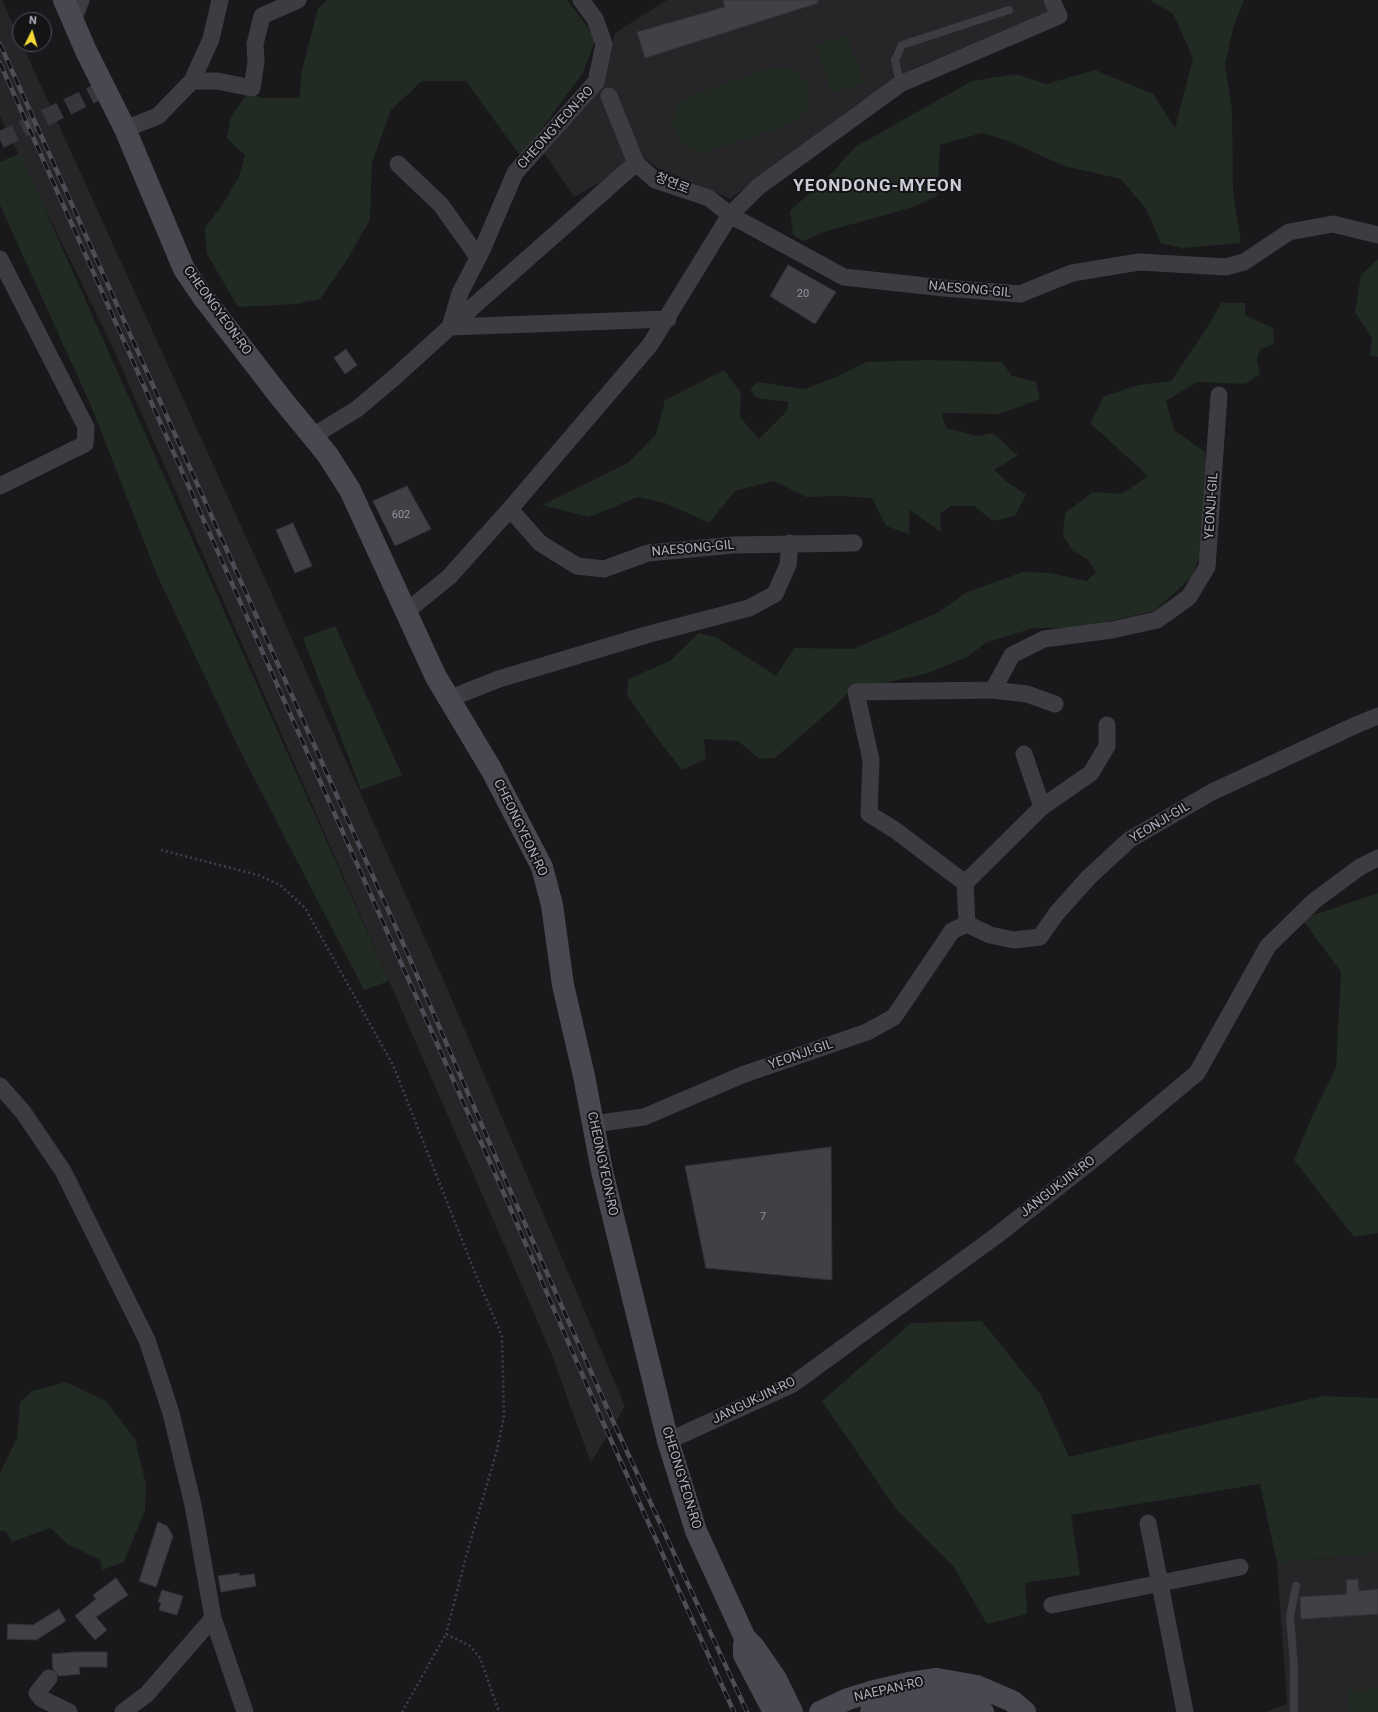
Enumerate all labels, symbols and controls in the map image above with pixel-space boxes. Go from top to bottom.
north arrow [12,12,52,52]
text: N [29,14,37,27]
street label: CHEONGYEON-RO [515,83,597,173]
street label: 청연로 [652,170,692,198]
district label: YEONDONG-MYEON [793,177,963,197]
street label: CHEONGYEON-RO [179,263,255,359]
street label: NAESONG-GIL [928,279,1012,301]
house number: 20 [797,287,809,301]
street label: YEONJI-GIL [1202,472,1222,540]
house number: 602 [392,508,410,522]
street label: NAESONG-GIL [651,538,735,560]
street label: CHEONGYEON-RO [490,777,550,879]
street label: YEONJI-GIL [1127,799,1193,847]
street label: YEONJI-GIL [767,1037,835,1073]
street label: CHEONGYEON-RO [583,1110,621,1218]
street label: JANGUKJIN-RO [1017,1153,1099,1221]
house number: 7 [760,1210,766,1224]
street label: JANGUKJIN-RO [710,1374,798,1428]
street label: CHEONGYEON-RO [658,1425,704,1531]
street label: NAEPAN-RO [853,1674,925,1706]

